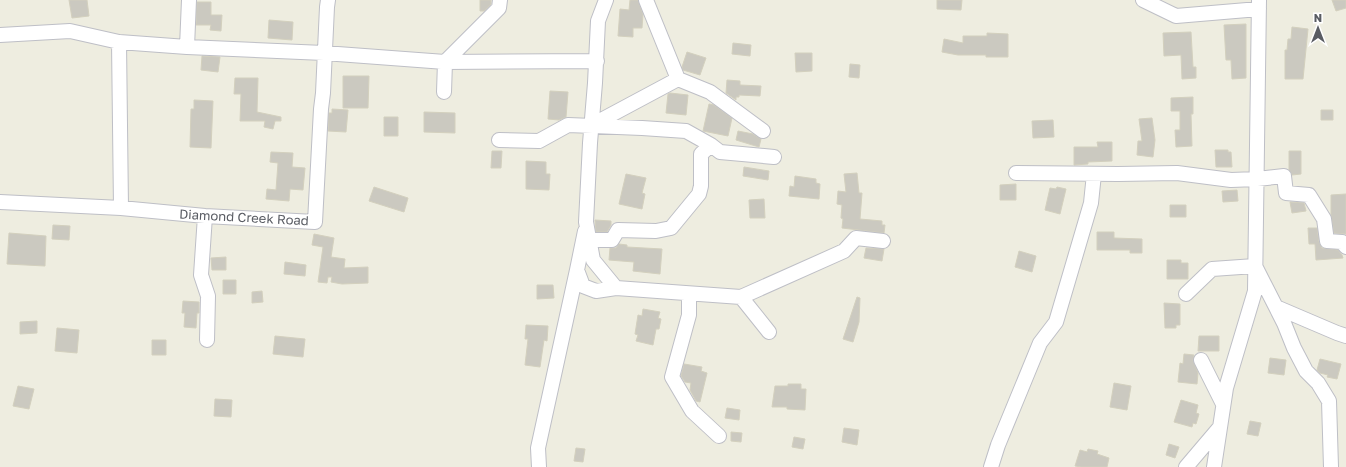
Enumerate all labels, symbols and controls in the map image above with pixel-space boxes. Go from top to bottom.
north arrow [1298,8,1338,48]
text: N [1314,11,1322,24]
street label: Diamond Creek Road [179,206,309,228]

